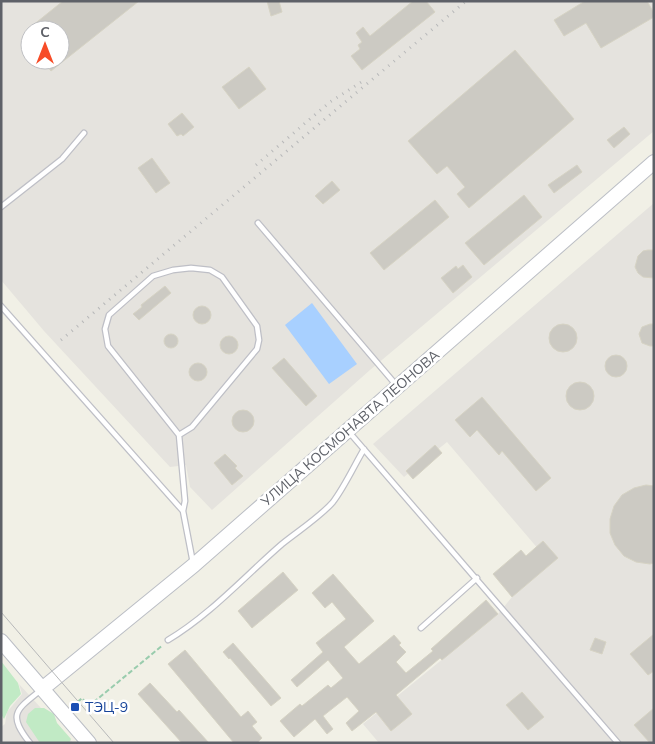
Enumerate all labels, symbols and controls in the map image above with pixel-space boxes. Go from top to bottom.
north arrow [20,20,70,70]
text: С [40,23,50,41]
street label: УЛИЦА КОСМОНАВТА ЛЕОНОВА [256,345,443,511]
place label: ТЭЦ-9 [85,698,128,716]
marker: ТЭЦ-9 [69,701,81,713]

